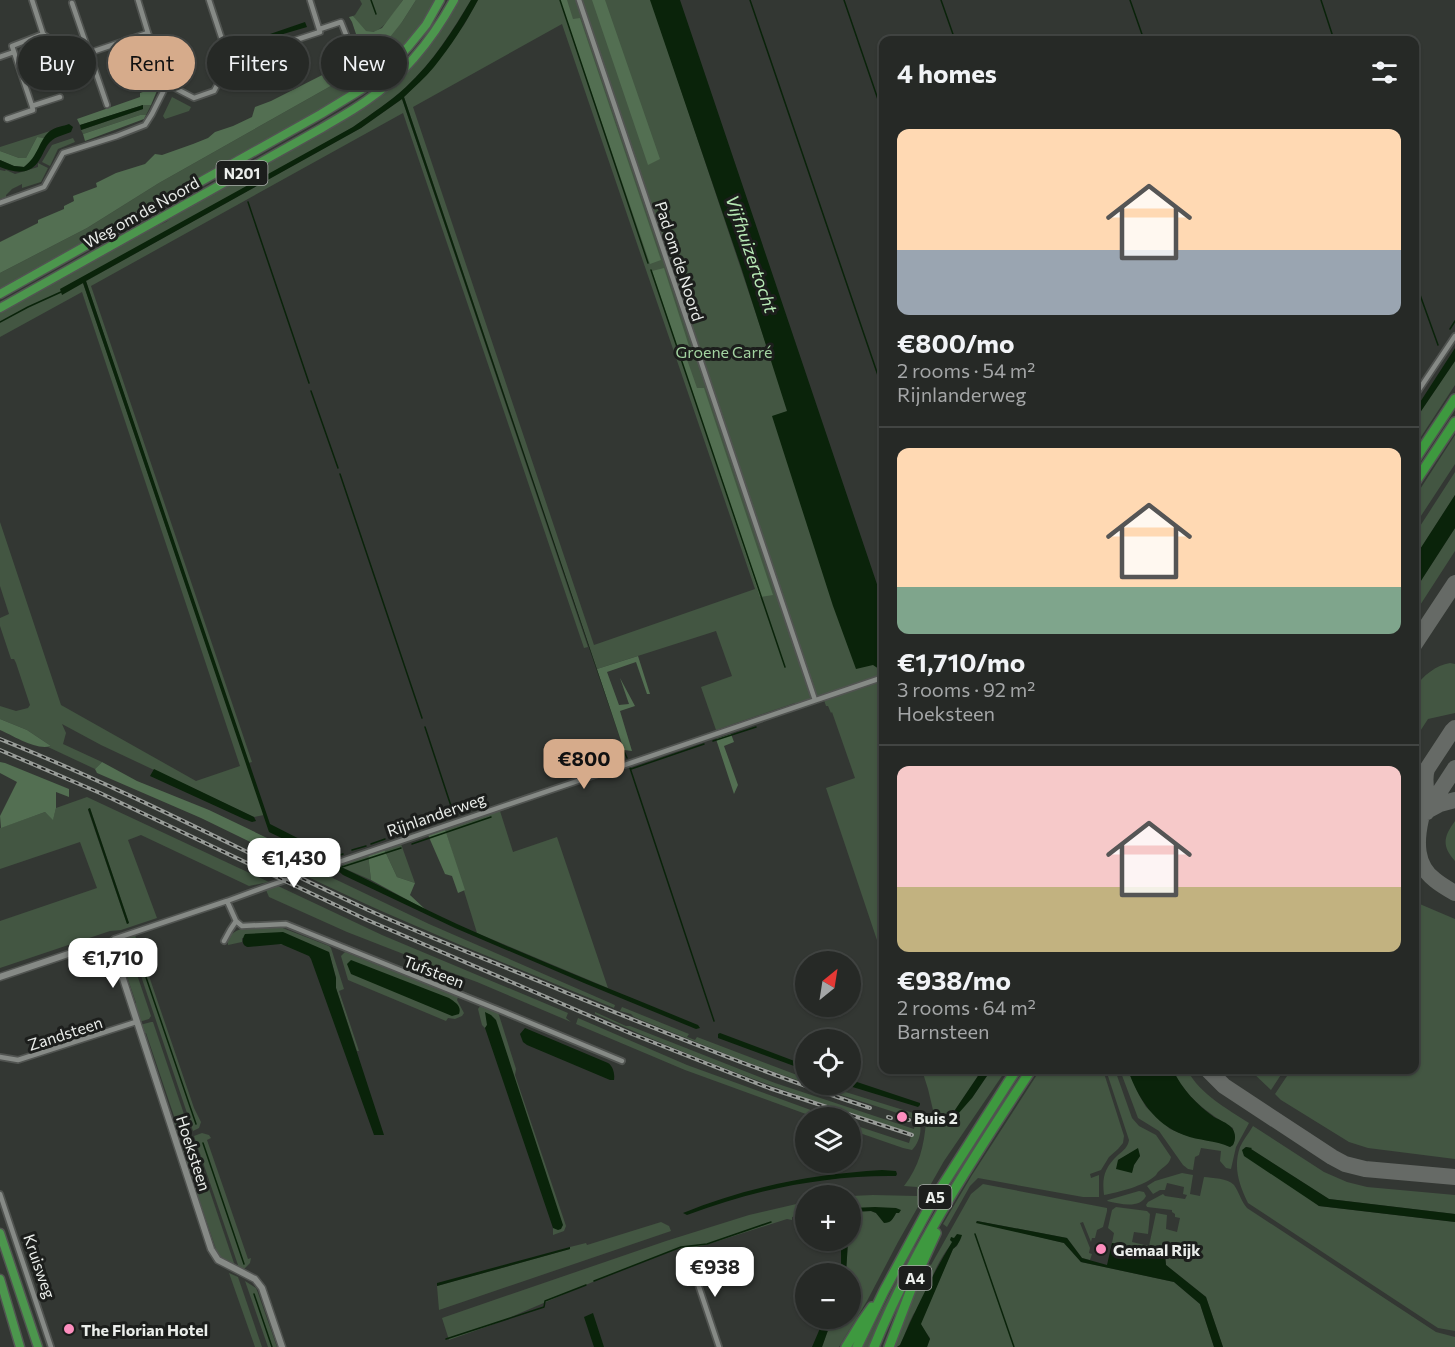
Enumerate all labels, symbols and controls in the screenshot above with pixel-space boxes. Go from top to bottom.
chip: Buy [18,36,96,90]
chip: Rent [108,36,195,90]
chip: Filters [207,36,309,90]
chip: New [321,36,407,90]
icon: filters [1368,56,1401,89]
text: 4 homes [897,57,997,88]
road number: N201 [216,161,268,185]
icon: home [1095,168,1203,276]
street label: Weg om de Noord [80,172,202,252]
water label: Vijfhuizertocht [721,192,783,317]
street label: Pad om de Noord [652,199,708,323]
text: €800/mo [897,327,1015,358]
park label: Groene Carré [676,342,772,361]
text: 2 rooms · 54 m² [897,358,1035,382]
text: Rijnlanderweg [897,382,1026,406]
icon: home [1095,487,1203,595]
text: €1,710/mo [897,646,1025,677]
text: 3 rooms · 92 m² [897,677,1035,701]
text: Hoeksteen [897,701,995,725]
pin: €800 [548,739,620,790]
text: €800 [557,746,611,770]
street label: Rijnlanderweg [384,788,488,840]
icon: home [1095,805,1203,913]
pin: €1,430 [245,838,343,889]
text: €1,430 [261,845,327,869]
pin: €1,710 [64,938,162,989]
text: €1,710 [82,945,144,969]
street label: Tufsteen [401,951,467,991]
north arrow [795,951,861,1017]
map controls [795,951,861,1329]
text: €938/mo [897,964,1011,995]
text: 2 rooms · 64 m² [897,995,1036,1019]
street label: Zandsteen [25,1012,105,1054]
text: Barnsteen [897,1019,989,1043]
button: locate [795,1029,861,1095]
button: layers [795,1107,861,1173]
place label: Buis 2 [914,1108,958,1127]
marker: Buis 2 [895,1110,909,1124]
street label: Hoeksteen [173,1113,215,1193]
button: + [795,1185,861,1251]
road number: A5 [918,1185,952,1209]
street label: Kruisweg [20,1231,60,1301]
place label: Gemaal Rijk [1113,1240,1201,1259]
marker: Gemaal Rijk [1094,1242,1108,1256]
pin: €938 [679,1247,751,1298]
text: €938 [690,1254,740,1278]
button: − [795,1263,861,1329]
road number: A4 [898,1266,932,1290]
place label: The Florian Hotel [81,1320,208,1339]
marker: The Florian Hotel [62,1322,76,1336]

